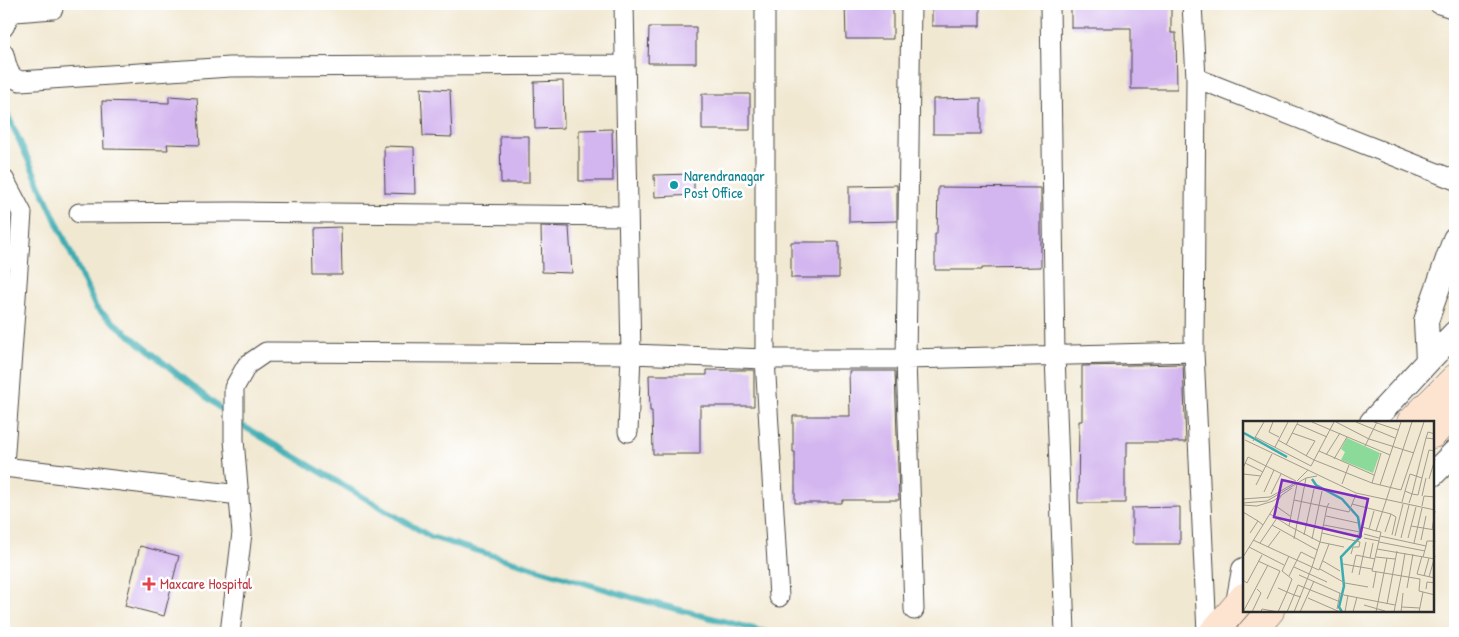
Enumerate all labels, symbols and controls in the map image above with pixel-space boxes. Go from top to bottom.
place label: Narendranagar Post Office [684,165,765,203]
marker: Narendranagar Post Office [668,179,680,191]
inset map [1243,421,1434,612]
place label: Maxcare Hospital [160,573,252,594]
marker: Maxcare Hospital [142,577,156,591]

